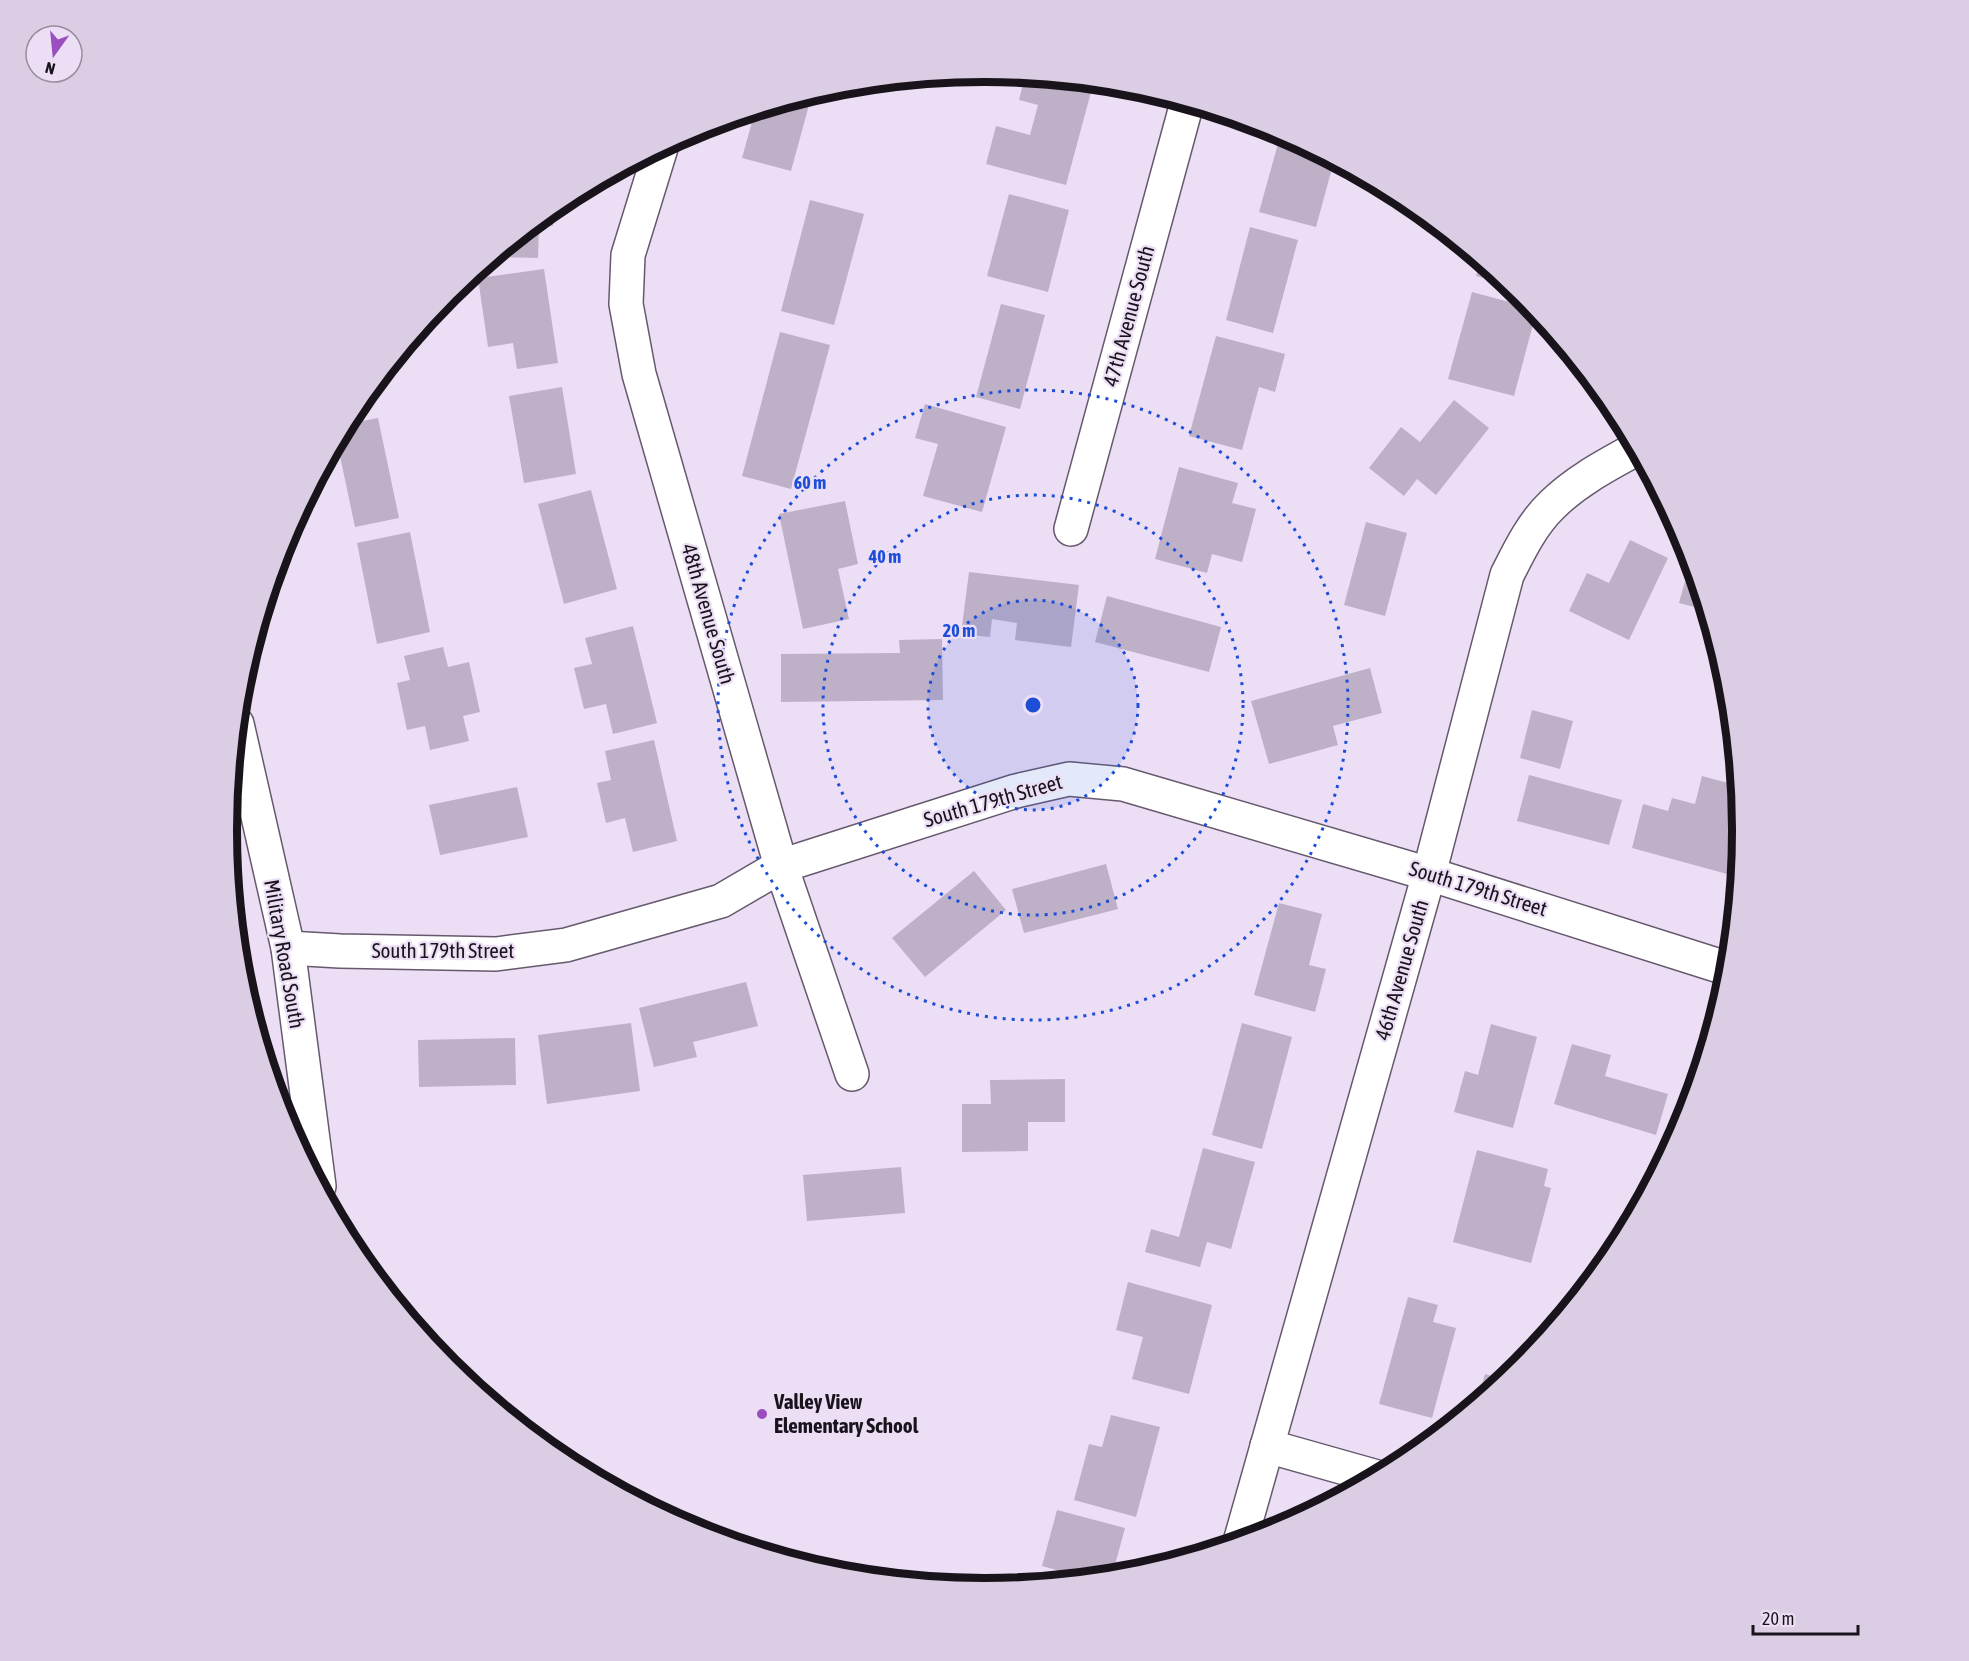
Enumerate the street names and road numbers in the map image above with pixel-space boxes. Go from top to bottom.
street label: 47th Avenue South [1098,243,1158,389]
street label: 48th Avenue South [677,541,740,687]
street label: South 179th Street [921,769,1065,831]
street label: South 179th Street [1407,856,1550,920]
street label: Military Road South [260,877,310,1030]
street label: 46th Avenue South [1370,897,1433,1043]
street label: South 179th Street [372,938,514,962]

